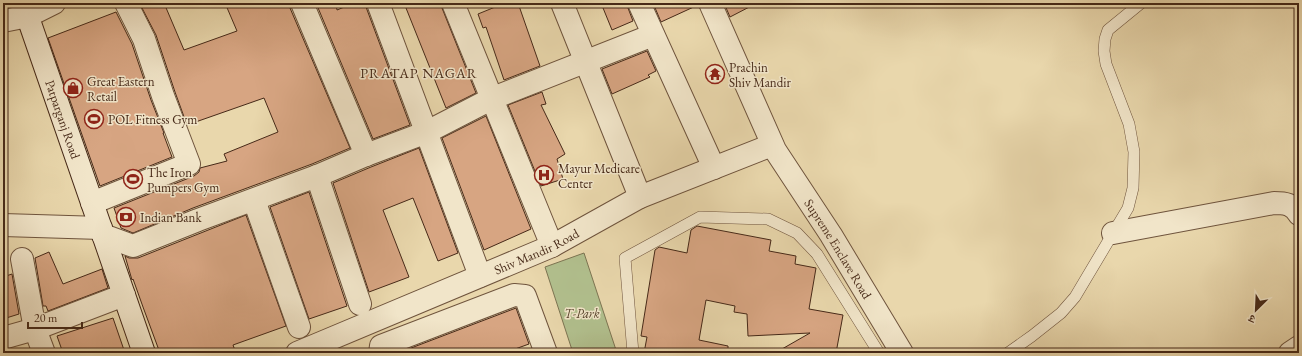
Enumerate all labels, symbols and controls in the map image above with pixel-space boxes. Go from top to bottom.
place label: Prachin Shiv Mandir [729,59,791,91]
temple icon: Prachin Shiv Mandir [704,63,726,85]
district label: PRATAP NAGAR [360,64,478,82]
place label: Great Eastern Retail [87,73,155,105]
shop icon: Great Eastern Retail [62,77,84,99]
street label: Patparganj Road [42,78,85,161]
sports icon: POL Fitness Gym [83,108,105,130]
place label: POL Fitness Gym [108,111,197,128]
place label: Mayur Medicare Center [558,160,640,192]
place label: The Iron Pumpers Gym [147,164,219,196]
hospital icon: Mayur Medicare Center [533,164,555,186]
sports icon: The Iron Pumpers Gym [122,168,144,190]
street label: Supreme Enclave Road [801,195,876,302]
bank icon: Indian Bank [115,206,137,228]
place label: Indian Bank [140,209,202,226]
street label: Shiv Mandir Road [491,224,582,278]
north arrow [1236,290,1276,330]
scale bar [28,304,82,330]
park label: T-Park [564,305,600,322]
text: 20 m [34,310,58,326]
text: उ [1245,311,1258,327]

